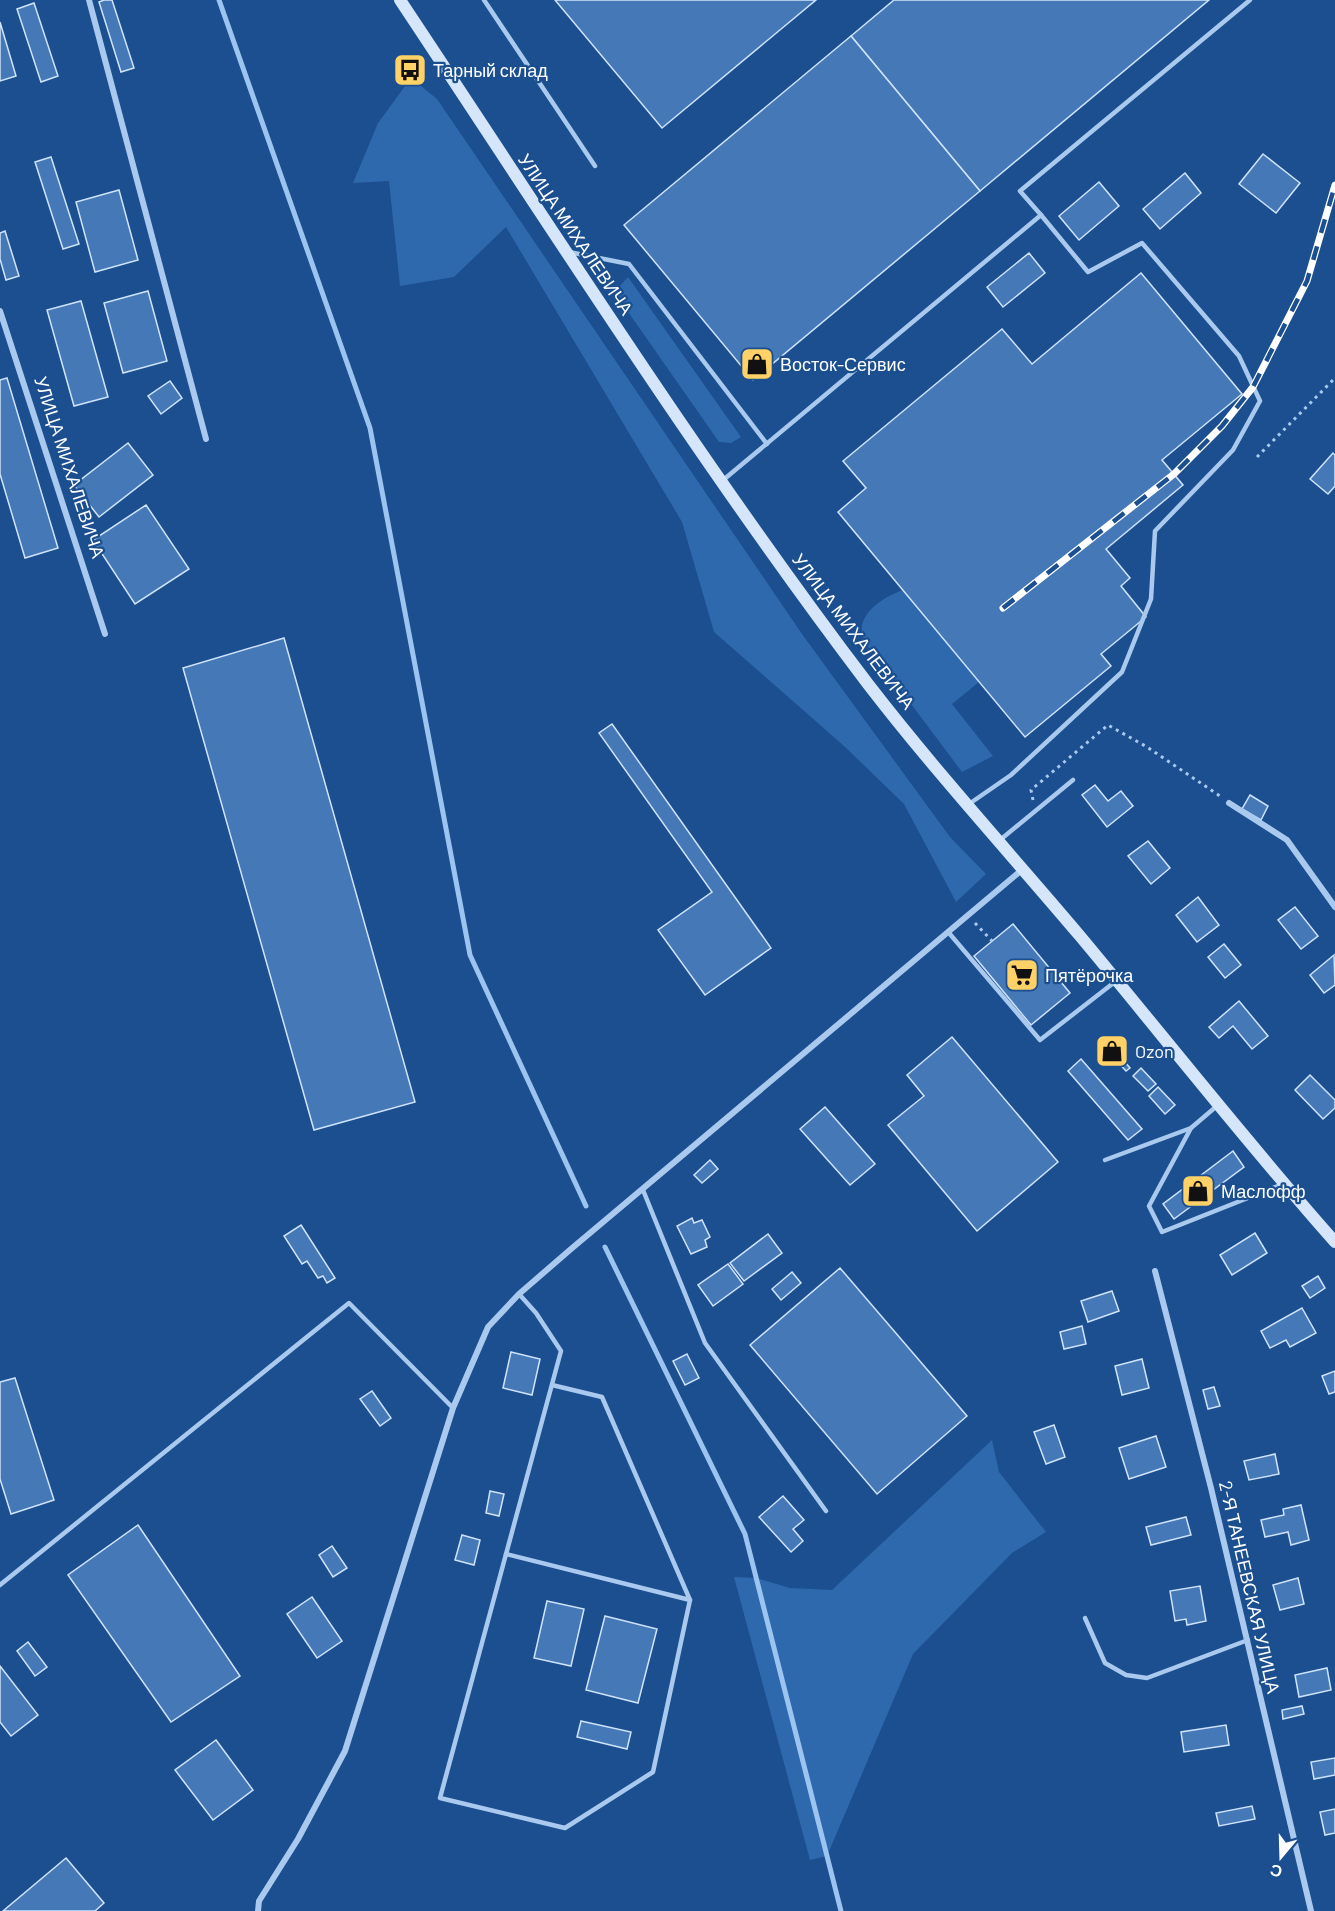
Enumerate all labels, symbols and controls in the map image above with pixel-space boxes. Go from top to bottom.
bus stop icon: Тарный склад [392,52,428,88]
place label: Тарный склад [433,59,548,81]
street label: УЛИЦА МИХАЛЕВИЧА [514,149,638,319]
shop icon: Восток-Сервис [739,346,775,382]
place label: Восток-Сервис [780,353,906,375]
street label: УЛИЦА МИХАЛЕВИЧА [30,373,110,561]
street label: УЛИЦА МИХАЛЕВИЧА [788,549,920,713]
supermarket icon: Пятёрочка [1004,957,1040,993]
place label: Пятёрочка [1045,964,1134,986]
shop icon: Ozon [1094,1033,1130,1069]
place label: Ozon [1135,1040,1174,1062]
shop icon: Маслофф [1180,1173,1216,1209]
place label: Маслофф [1221,1180,1306,1202]
street label: 2-Я ТАНЕЕВСКАЯ УЛИЦА [1215,1479,1285,1695]
north arrow [1251,1827,1311,1887]
text: С [1267,1861,1285,1883]

